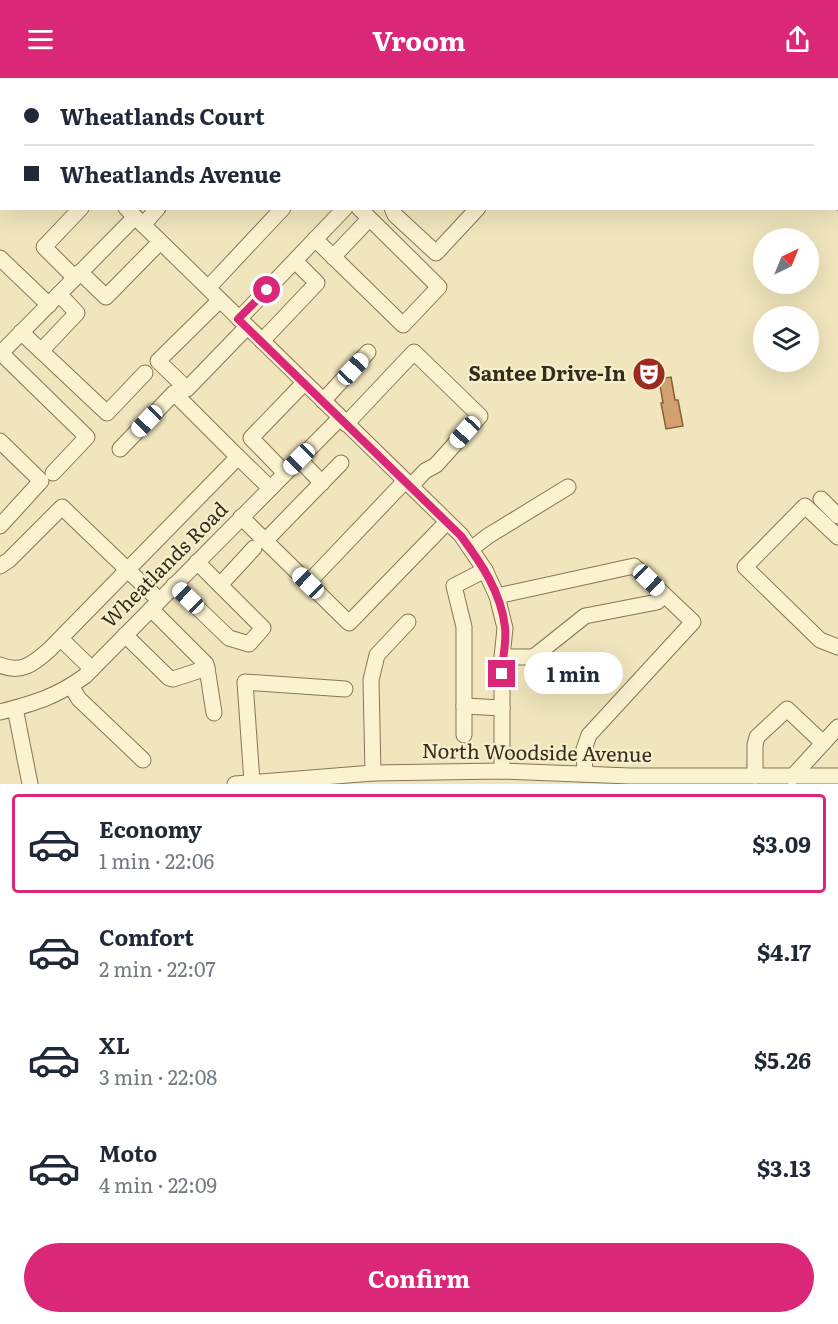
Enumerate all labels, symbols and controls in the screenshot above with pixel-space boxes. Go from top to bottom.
text: Vroom [372,19,466,59]
icon: menu [24,23,57,56]
icon: share [781,23,814,56]
text: Wheatlands Court [60,99,265,132]
text: Wheatlands Avenue [60,157,281,190]
north arrow [753,228,819,294]
map controls [753,228,819,372]
route start [253,276,280,303]
button: layers [753,306,819,372]
car [334,350,372,388]
theatre icon: Santee Drive-In [631,356,667,392]
place label: Santee Drive-In [469,357,626,387]
car [128,402,166,440]
car [446,413,484,451]
car [280,440,318,478]
street label: Wheatlands Road [94,494,234,634]
car [630,561,668,599]
car [289,564,327,602]
car [169,579,207,617]
callout: 1 min [523,653,622,695]
text: 1 min [547,658,600,688]
route end [488,660,515,687]
street label: North Woodside Avenue [422,734,652,768]
text: Economy [99,812,202,845]
icon: car [27,817,81,871]
text: $3.09 [752,827,811,860]
text: 1 min · 22:06 [99,845,214,875]
text: Comfort [99,920,194,953]
icon: car [27,925,81,979]
text: $4.17 [757,935,811,968]
text: 2 min · 22:07 [99,953,216,983]
text: XL [99,1028,130,1061]
icon: car [27,1033,81,1087]
text: $5.26 [754,1043,811,1076]
text: 3 min · 22:08 [99,1061,217,1091]
text: Moto [99,1136,157,1169]
icon: car [27,1141,81,1195]
text: $3.13 [757,1151,811,1184]
text: 4 min · 22:09 [99,1169,217,1199]
button: Confirm [24,1243,814,1312]

